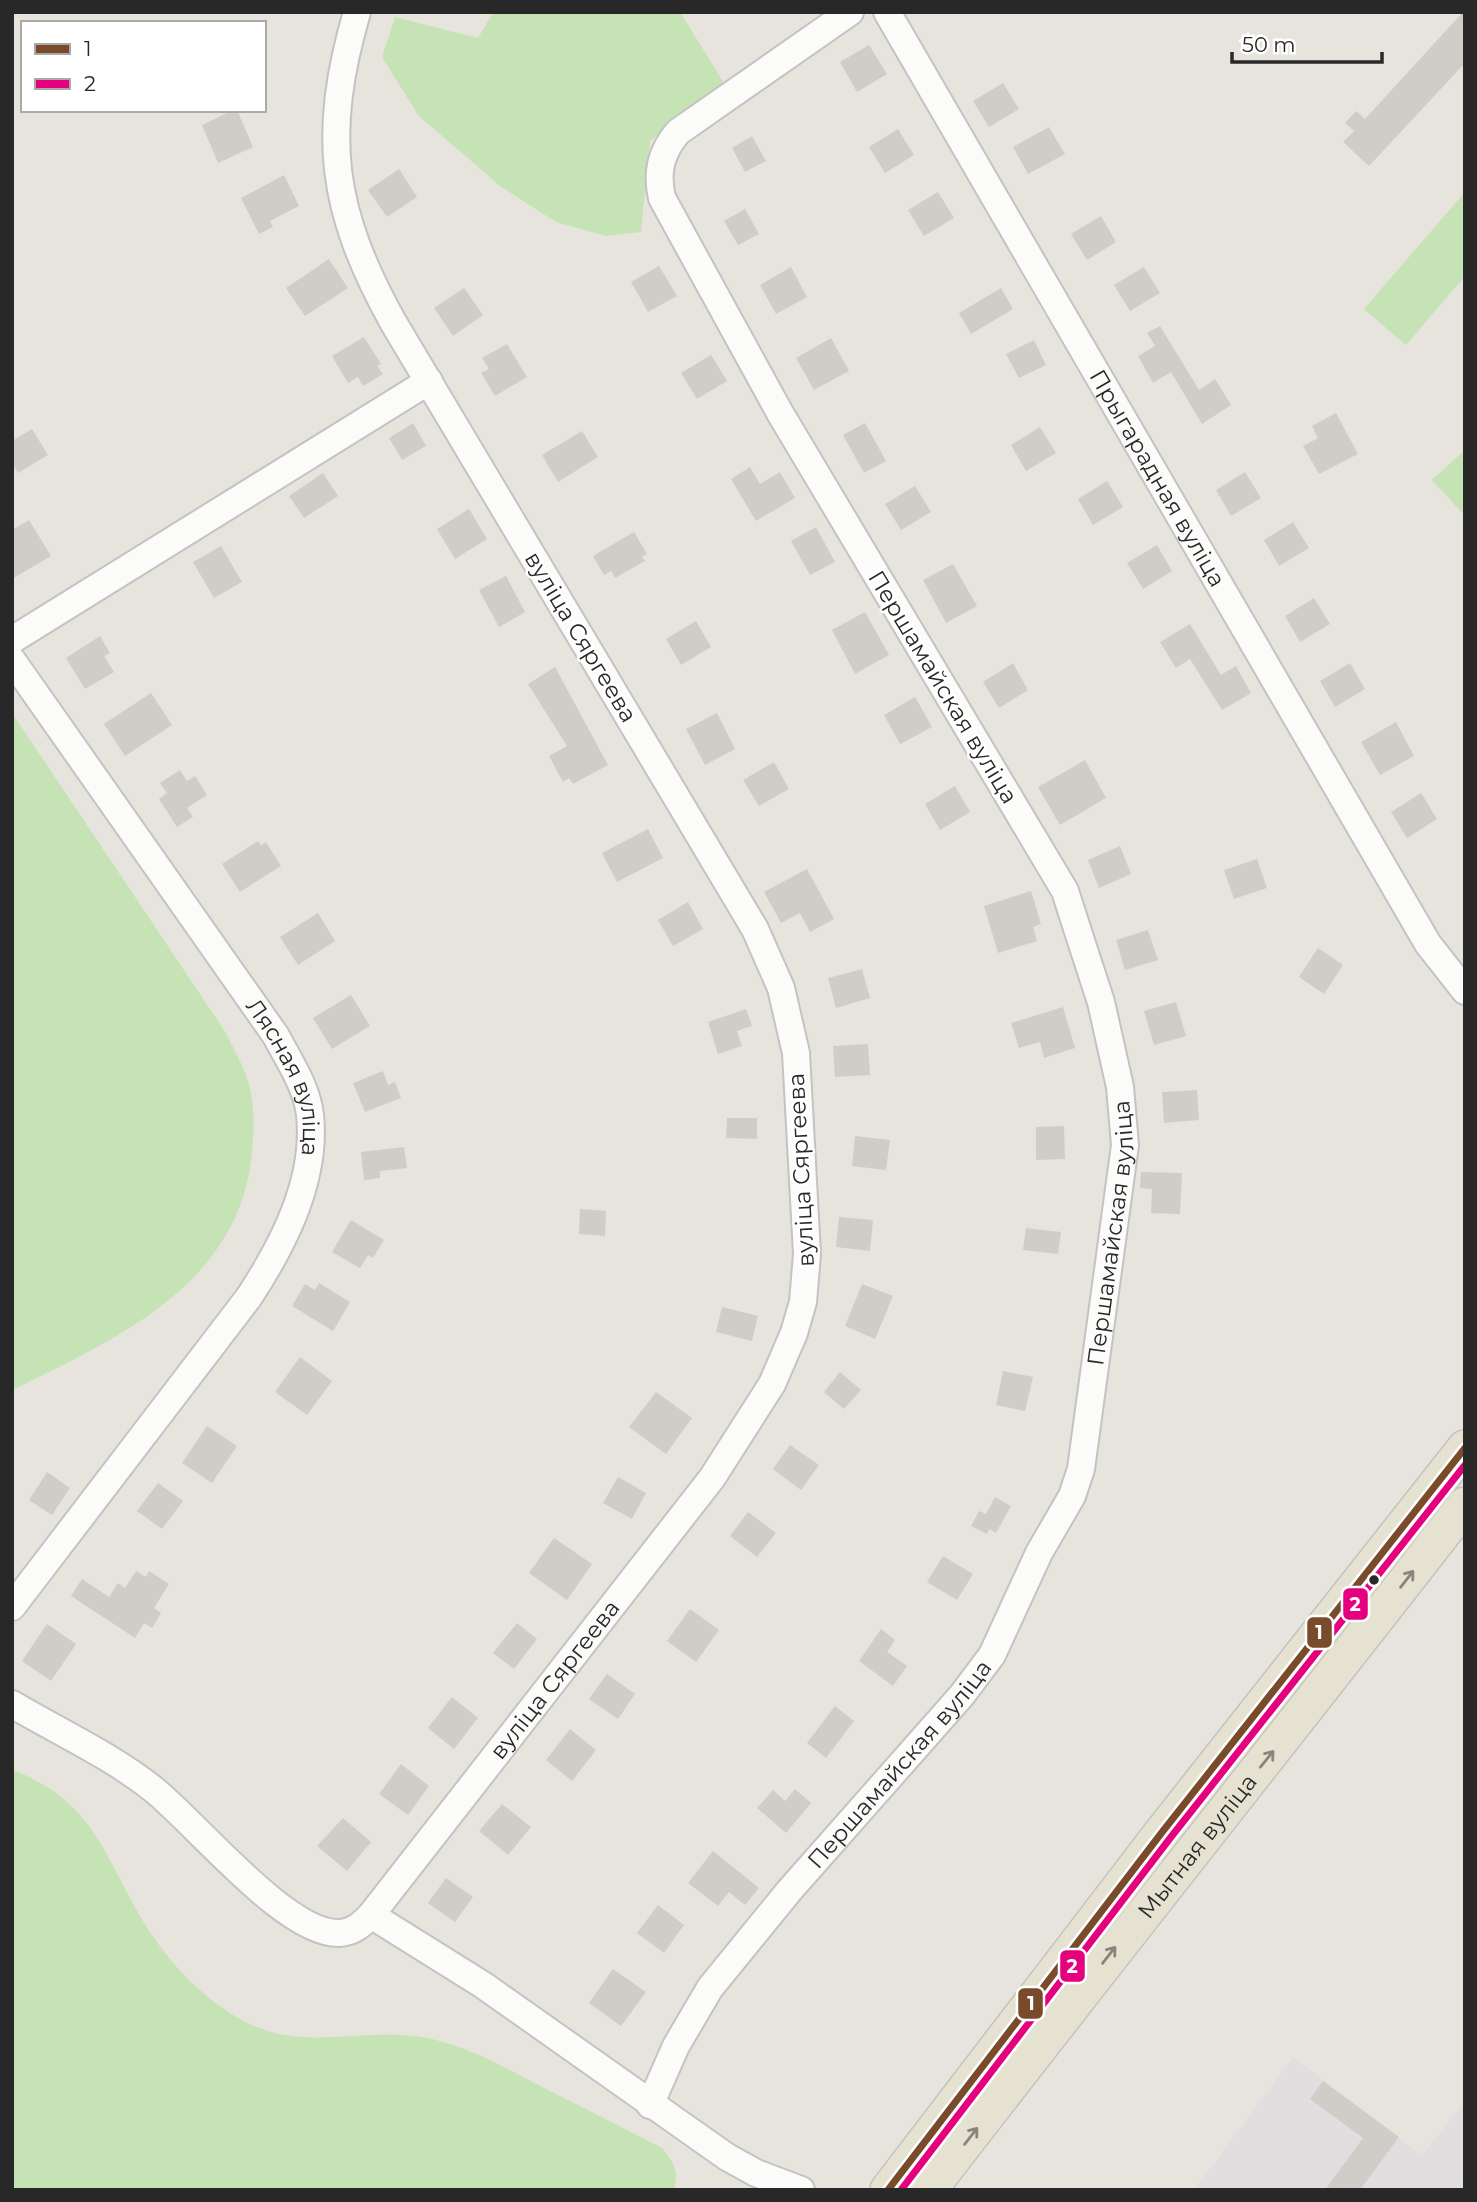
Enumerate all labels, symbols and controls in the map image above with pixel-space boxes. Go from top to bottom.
legend [21,21,266,112]
scale bar [1232,21,1382,65]
text: 50 m [1242,32,1296,57]
text: 1 [84,36,92,61]
text: 2 [84,71,96,96]
street label: Прыгарадная вуліца [1084,365,1232,592]
street label: вуліца Сяргеева [519,547,643,727]
street label: Першамайская вуліца [862,565,1024,809]
street label: Лясная вуліца [240,993,325,1157]
street label: вуліца Сяргеева [782,1072,820,1268]
street label: Першамайская вуліца [1081,1099,1139,1367]
one-way arrow [1400,1571,1415,1589]
unlabelled marker [1367,1573,1381,1587]
line badge: 2 [1342,1587,1369,1621]
text: 2 [1349,1593,1361,1616]
street label: вуліца Сяргеева [484,1594,626,1765]
line badge: 1 [1306,1616,1333,1649]
text: 1 [1315,1621,1323,1644]
street label: Першамайская вуліца [801,1654,997,1874]
one-way arrow [1259,1750,1275,1768]
street label: Мытная вуліца [1132,1768,1263,1924]
one-way arrow [1102,1946,1117,1965]
line badge: 2 [1059,1949,1086,1983]
text: 2 [1066,1955,1078,1978]
line badge: 1 [1017,1987,1044,2020]
text: 1 [1027,1992,1035,2015]
one-way arrow [963,2127,978,2145]

